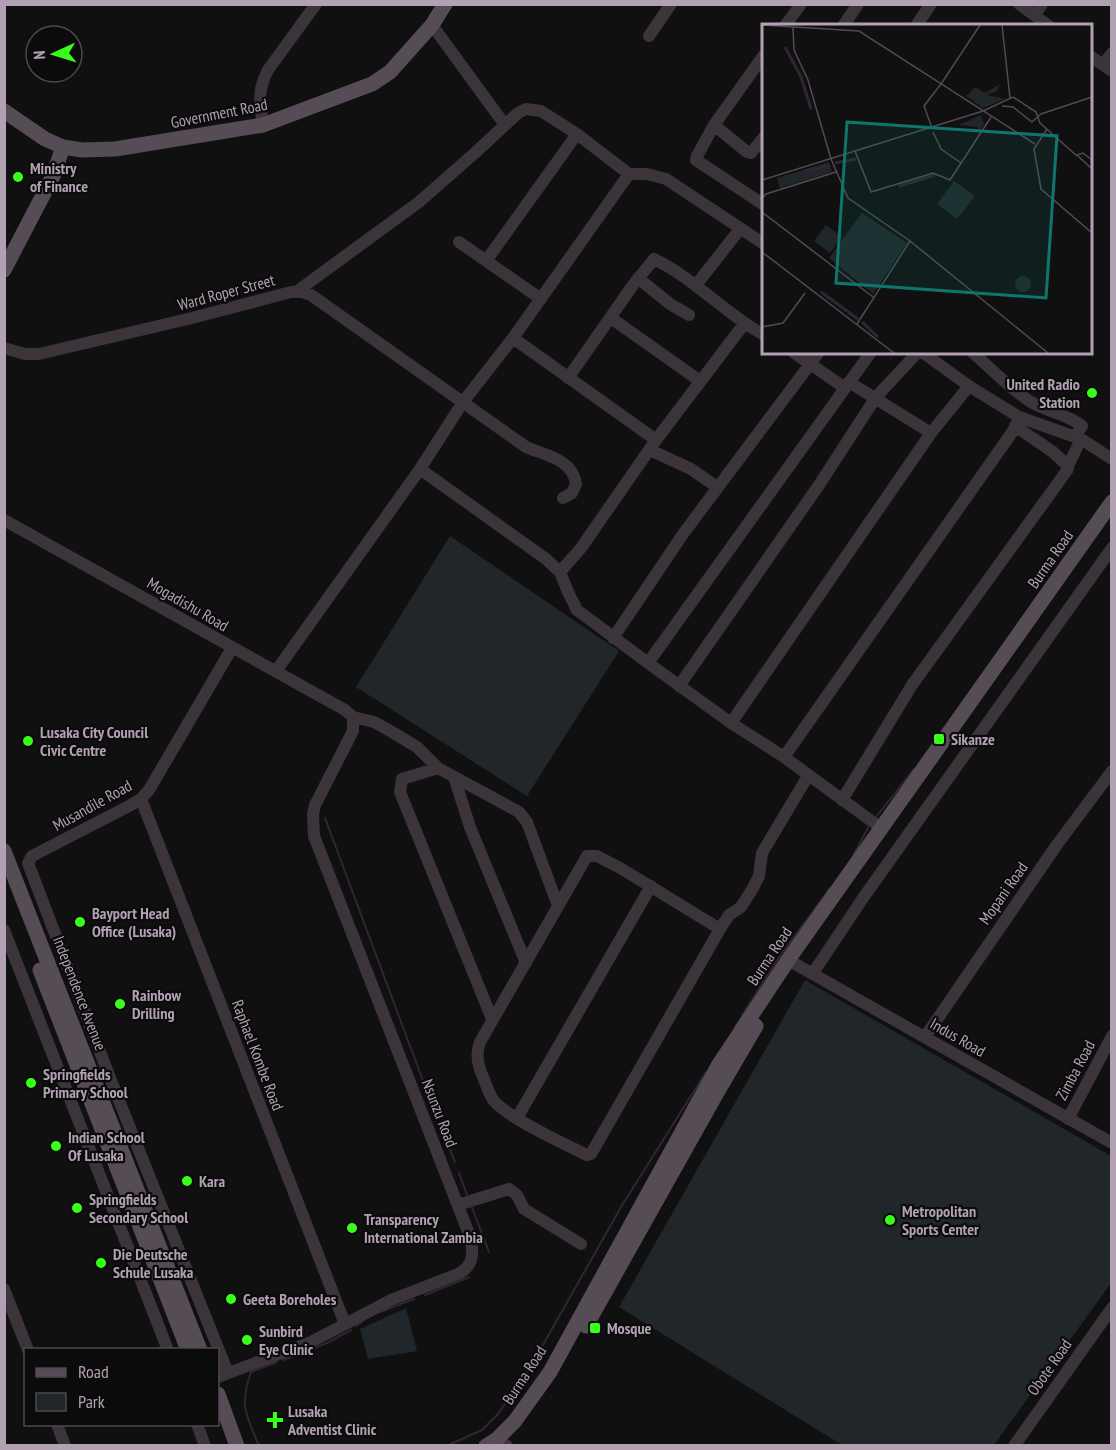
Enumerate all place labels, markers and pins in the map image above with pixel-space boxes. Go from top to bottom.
place label: Ministry of Finance [30,158,88,196]
marker: Ministry of Finance [11,170,25,184]
place label: United Radio Station [1007,374,1080,412]
marker: United Radio Station [1085,386,1099,400]
place label: Lusaka City Council Civic Centre [40,722,148,760]
place label: Sikanze [951,729,995,749]
marker: Sikanze [932,732,946,746]
marker: Lusaka City Council Civic Centre [21,734,35,748]
place label: Bayport Head Office (Lusaka) [92,903,176,941]
marker: Bayport Head Office (Lusaka) [73,915,87,929]
place label: Rainbow Drilling [132,985,182,1023]
marker: Rainbow Drilling [113,997,127,1011]
place label: Springfields Primary School [43,1064,128,1102]
marker: Springfields Primary School [24,1076,38,1090]
place label: Indian School Of Lusaka [68,1127,145,1165]
marker: Indian School Of Lusaka [49,1139,63,1153]
place label: Kara [199,1171,225,1191]
marker: Kara [180,1174,194,1188]
place label: Springfields Secondary School [89,1189,188,1227]
marker: Springfields Secondary School [70,1201,84,1215]
place label: Metropolitan Sports Center [902,1201,979,1239]
place label: Transparency International Zambia [364,1209,483,1247]
marker: Metropolitan Sports Center [883,1213,897,1227]
marker: Transparency International Zambia [345,1221,359,1235]
place label: Die Deutsche Schule Lusaka [113,1244,194,1282]
marker: Die Deutsche Schule Lusaka [94,1256,108,1270]
place label: Geeta Boreholes [243,1289,337,1309]
marker: Geeta Boreholes [224,1292,238,1306]
place label: Mosque [607,1318,652,1338]
place label: Sunbird Eye Clinic [259,1321,314,1359]
marker: Mosque [588,1321,602,1335]
marker: Sunbird Eye Clinic [240,1333,254,1347]
place label: Lusaka Adventist Clinic [287,1401,377,1439]
marker: Lusaka Adventist Clinic [266,1411,284,1429]

